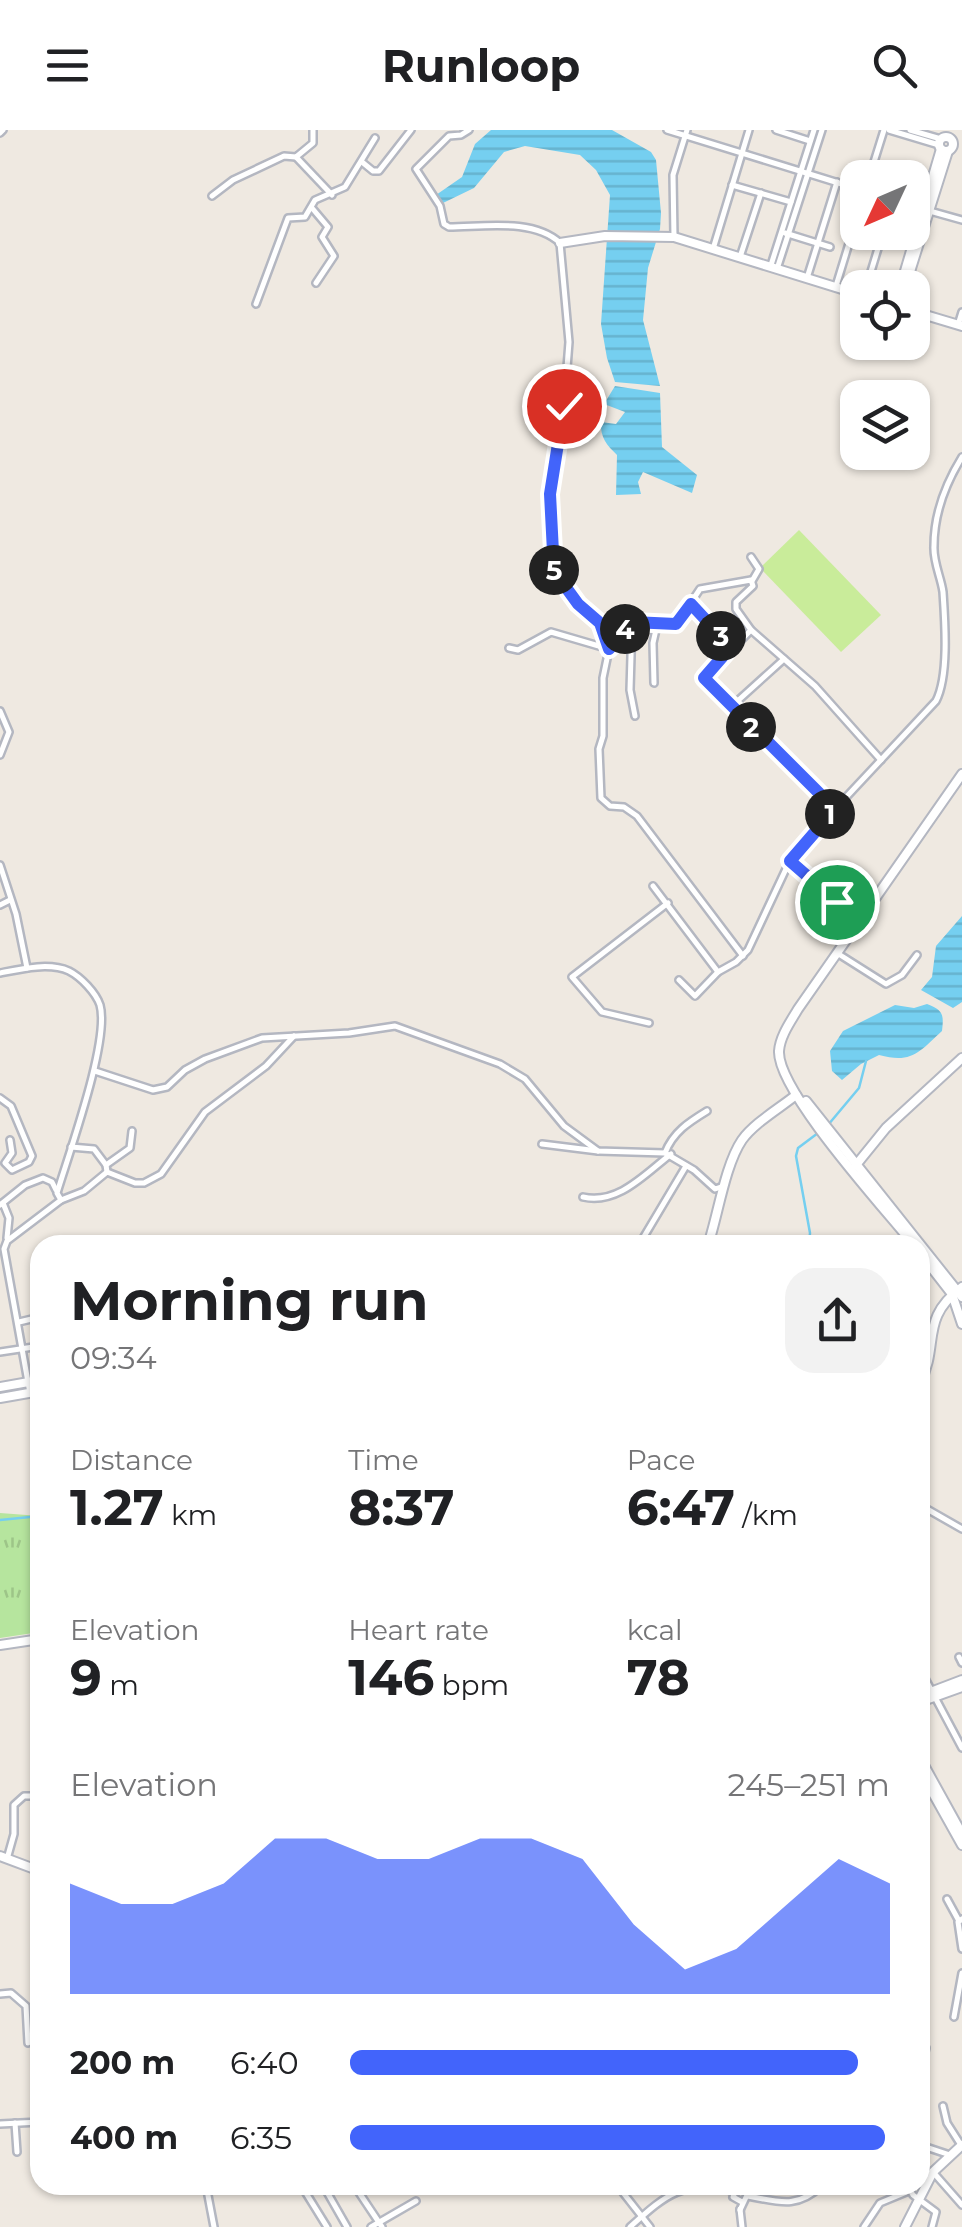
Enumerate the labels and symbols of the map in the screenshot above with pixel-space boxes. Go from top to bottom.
north arrow [840,160,930,250]
pin [522,364,607,449]
pin: 5 [529,545,579,595]
pin: 4 [600,604,650,654]
pin: 3 [696,611,746,661]
pin: 2 [726,702,776,752]
pin: 1 [805,789,855,839]
pin [795,860,880,945]

